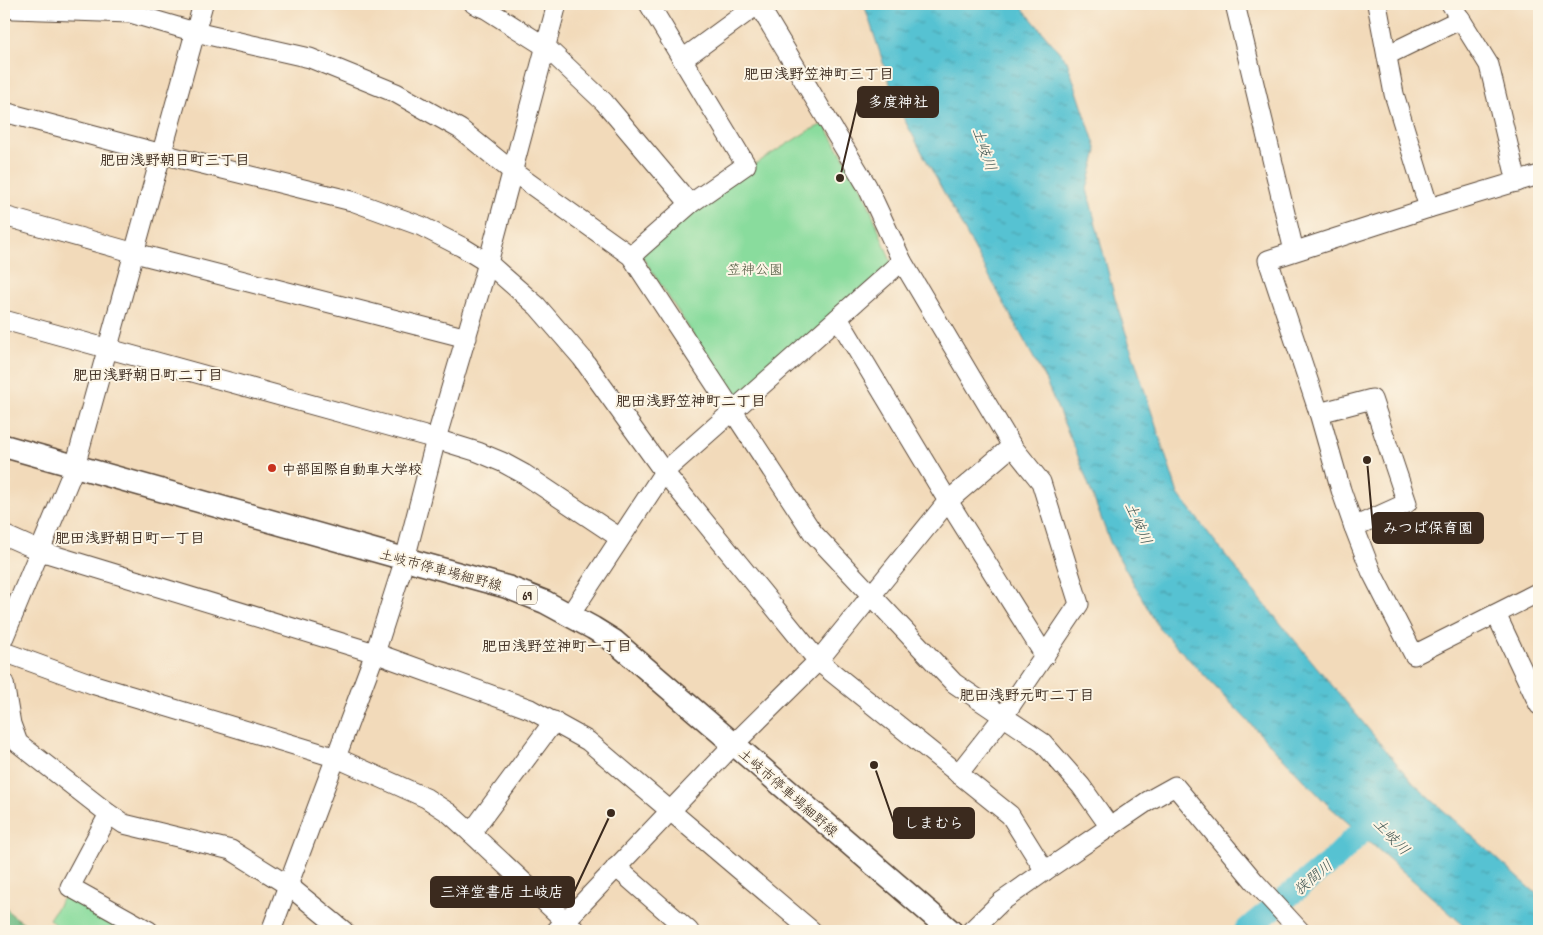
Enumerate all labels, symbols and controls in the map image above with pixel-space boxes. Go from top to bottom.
district label: 肥田浅野笠神町三丁目 [744,63,894,84]
callout: 多度神社 [858,87,938,117]
text: 多度神社 [868,91,928,112]
water label: 土岐川 [968,124,1002,174]
district label: 肥田浅野朝日町三丁目 [100,149,250,170]
park label: 笠神公園 [727,259,783,278]
district label: 肥田浅野朝日町二丁目 [73,364,223,385]
district label: 肥田浅野笠神町二丁目 [616,390,766,411]
place label: 中部国際自動車大学校 [282,459,422,478]
marker: 中部国際自動車大学校 [266,462,278,474]
water label: 土岐川 [1120,498,1158,548]
callout: みつば保育園 [1373,513,1483,543]
text: みつば保育園 [1383,517,1473,538]
district label: 肥田浅野朝日町一丁目 [55,527,205,548]
street label: 土岐市停車場細野線 [378,544,504,594]
road number: 69 [517,586,537,604]
district label: 肥田浅野笠神町一丁目 [482,635,632,656]
district label: 肥田浅野元町二丁目 [959,684,1095,705]
street label: 土岐市停車場細野線 [735,743,843,841]
callout: しまむら [894,808,974,838]
text: しまむら [904,812,964,833]
water label: 土岐川 [1369,813,1415,859]
water label: 狭間川 [1289,854,1337,900]
callout: 三洋堂書店 土岐店 [431,877,574,907]
text: 三洋堂書店 土岐店 [440,881,564,902]

